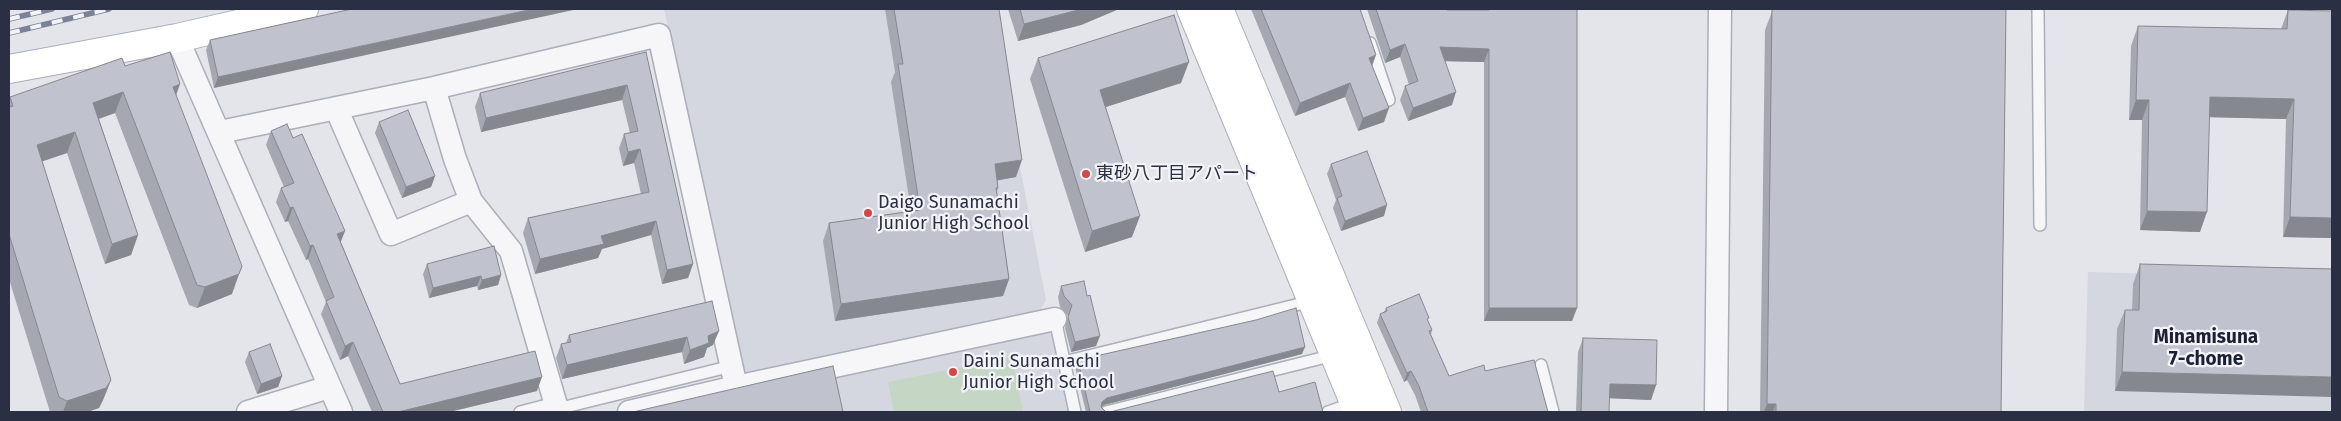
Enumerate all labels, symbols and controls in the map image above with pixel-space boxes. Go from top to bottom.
place label: 東砂八丁目アパート [1096,163,1258,185]
marker: 東砂八丁目アパート [1080,168,1092,180]
place label: Daigo Sunamachi Junior High School [878,192,1029,234]
marker: Daigo Sunamachi Junior High School [862,207,874,219]
district label: Minamisuna 7-chome [2154,327,2258,371]
place label: Daini Sunamachi Junior High School [963,351,1114,394]
marker: Daini Sunamachi Junior High School [947,366,959,378]

